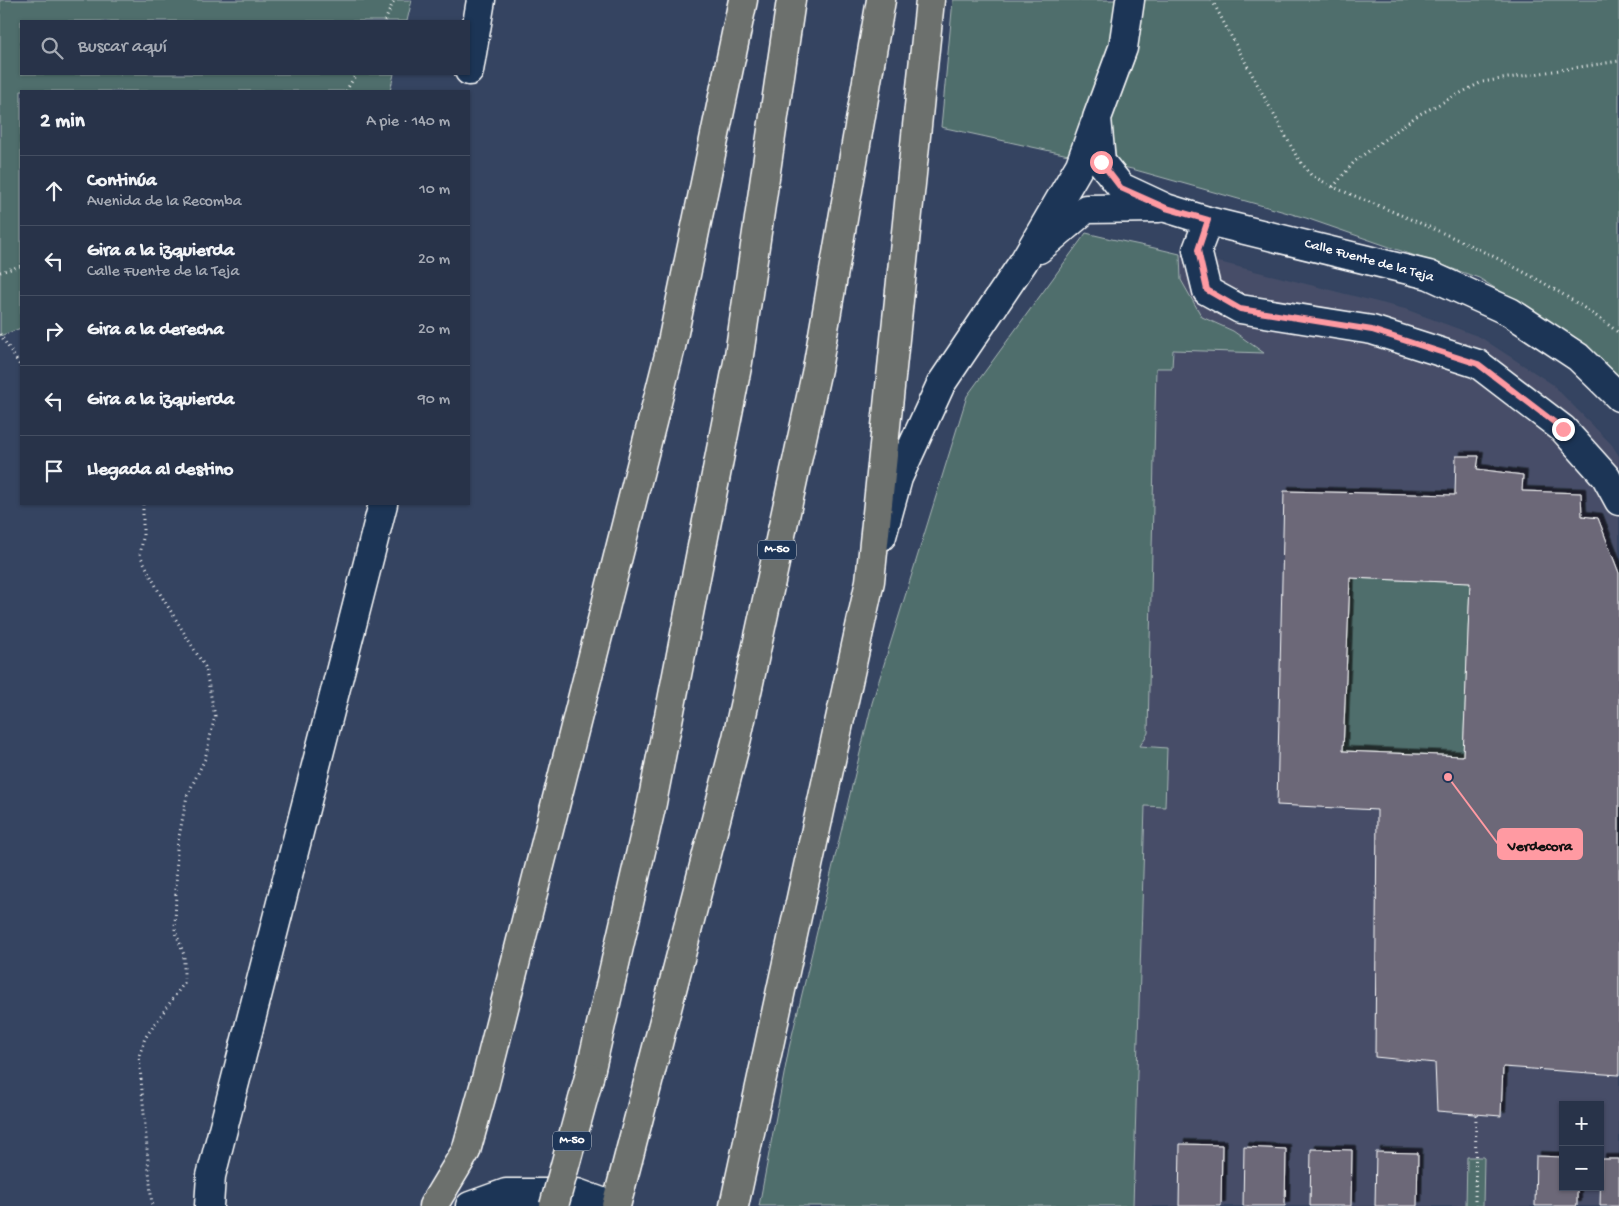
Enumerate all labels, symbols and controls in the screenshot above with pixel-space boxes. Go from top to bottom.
search box [20,20,470,75]
icon: search [38,34,66,62]
text: Buscar aquí [78,36,167,59]
text: 2 min [40,110,85,135]
text: A pie · 140 m [366,113,450,132]
route start [1090,151,1113,174]
text: Continúa [87,170,157,193]
icon: ahead [40,177,68,205]
text: 10 m [419,181,450,200]
text: Avenida de la Recomba [87,193,242,212]
street label: Calle Fuente de la Teja [1302,236,1437,287]
text: Gira a la izquierda [87,240,234,263]
icon: left [40,247,68,275]
text: 20 m [418,251,450,270]
text: Calle Fuente de la Teja [87,263,239,282]
icon: right [40,317,68,345]
text: Gira a la derecha [87,319,224,342]
text: 20 m [418,321,450,340]
icon: left [40,387,68,415]
text: Gira a la izquierda [87,389,234,412]
text: 90 m [418,391,450,410]
route end [1552,418,1575,441]
icon: arrive [40,457,68,485]
text: Llegada al destino [87,459,233,482]
road number: M-50 [758,540,796,560]
callout: Verdecora [1498,829,1582,859]
text: Verdecora [1507,838,1573,856]
map controls [1559,1101,1604,1191]
button: + [1559,1101,1604,1146]
road number: M-50 [553,1132,591,1150]
button: − [1559,1146,1604,1191]

